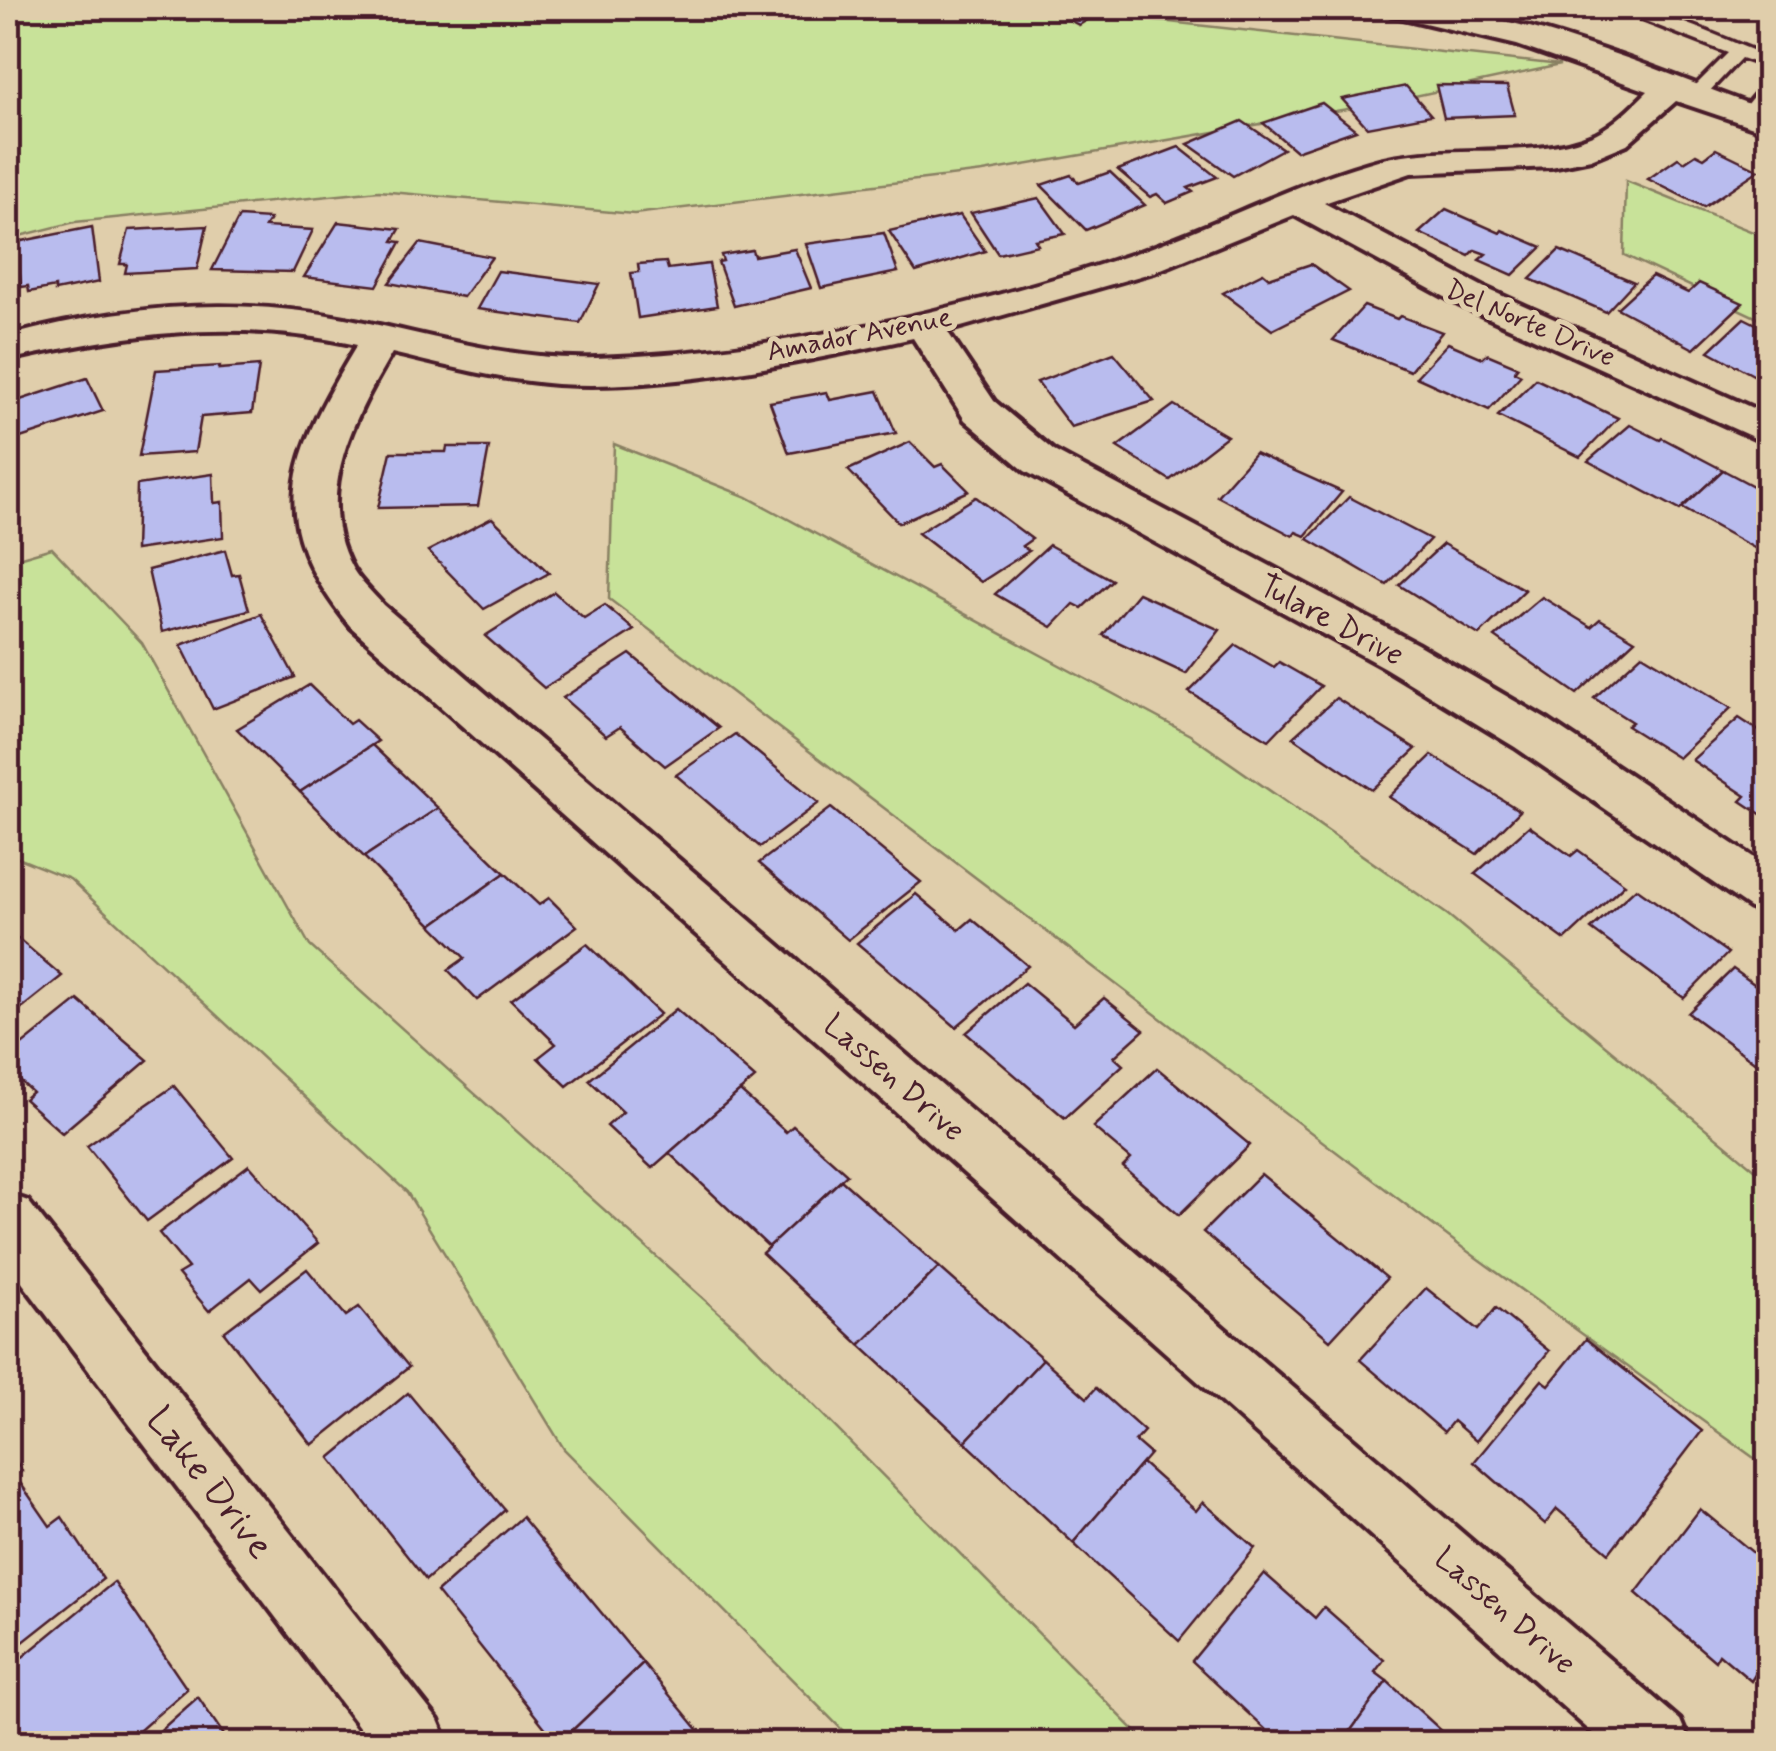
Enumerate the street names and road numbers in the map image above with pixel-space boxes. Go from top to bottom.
street label: Del Norte Drive [1439,272,1621,377]
street label: Amador Avenue [764,299,955,372]
street label: Tulare Drive [1251,565,1411,677]
street label: Lassen Drive [814,1005,974,1152]
street label: Lake Drive [134,1397,284,1570]
street label: Lassen Drive [1425,1538,1585,1685]

